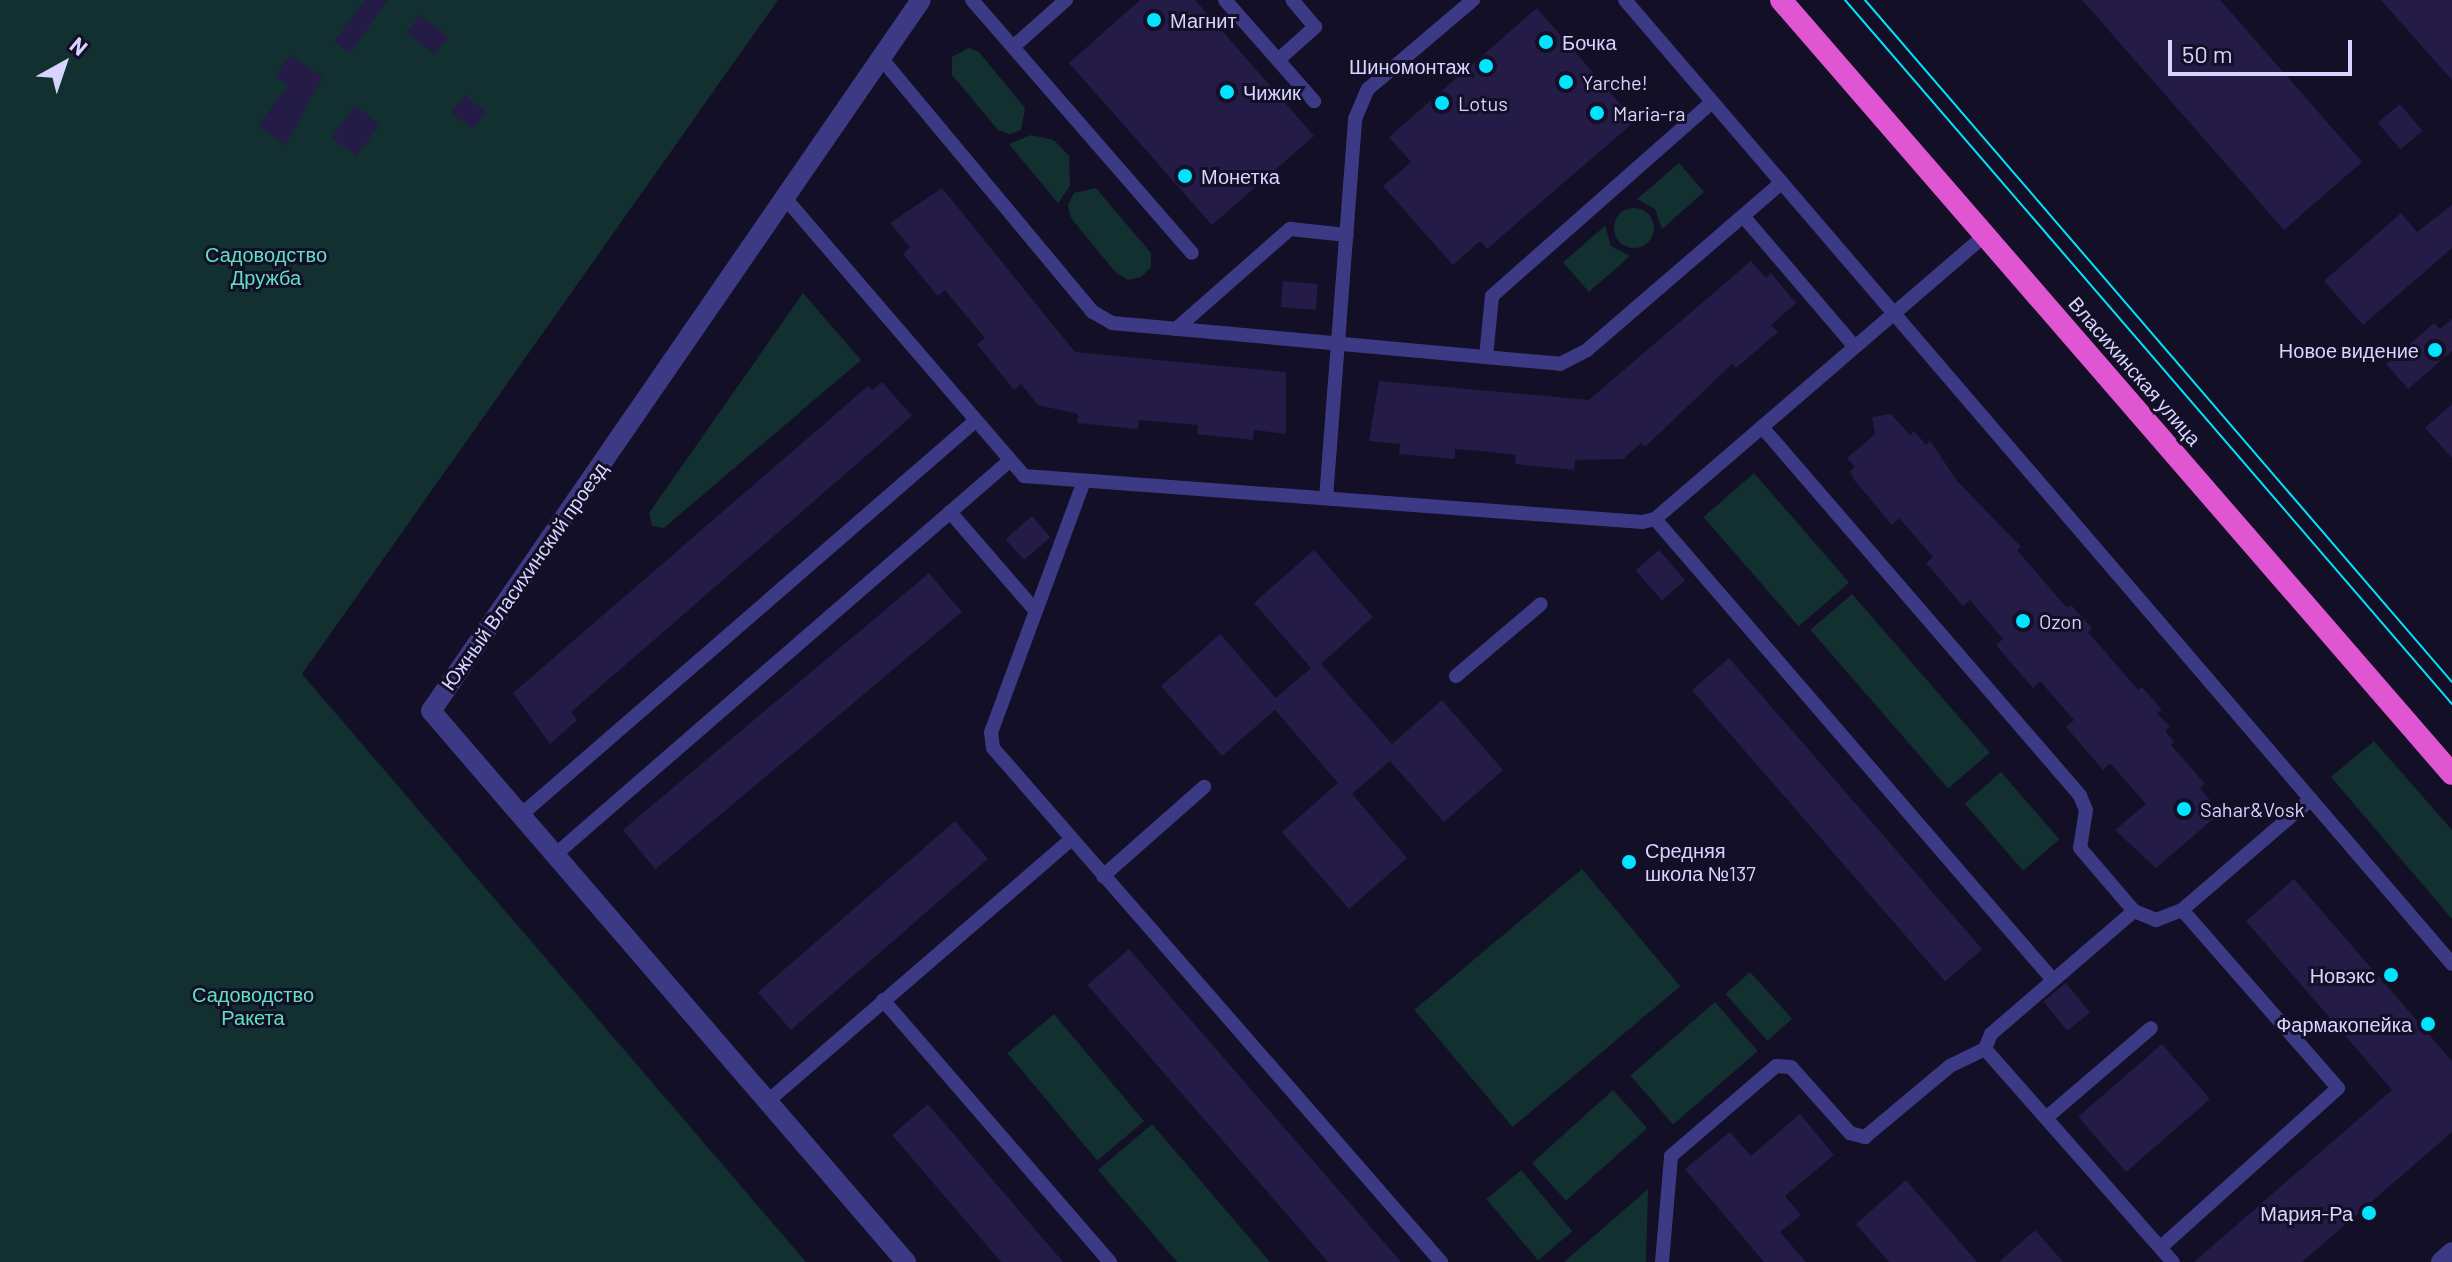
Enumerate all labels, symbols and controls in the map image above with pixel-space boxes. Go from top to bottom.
place label: Магнит [1170,8,1237,32]
marker: Магнит [1145,11,1163,29]
north arrow [24,24,104,104]
scale bar [2172,24,2356,74]
place label: Бочка [1562,30,1617,54]
text: N [65,31,93,60]
marker: Бочка [1537,33,1555,51]
text: 50 m [2182,39,2233,68]
place label: Шиномонтаж [1349,54,1470,78]
marker: Шиномонтаж [1477,57,1495,75]
place label: Yarche! [1582,70,1648,94]
marker: Yarche! [1557,73,1575,91]
place label: Чижик [1243,80,1301,104]
marker: Чижик [1218,83,1236,101]
place label: Lotus [1458,91,1508,115]
marker: Lotus [1433,94,1451,112]
place label: Maria-ra [1613,101,1685,125]
marker: Maria-ra [1588,104,1606,122]
place label: Монетка [1201,164,1280,188]
marker: Монетка [1176,167,1194,185]
park label: Садоводство Дружба [205,243,327,290]
street label: Власихинская улица [2064,292,2206,450]
place label: Новое видение [2279,338,2419,362]
marker: Новое видение [2426,341,2444,359]
street label: Южный Власихинский проезд [436,457,612,695]
place label: Ozon [2039,609,2082,633]
marker: Ozon [2014,612,2032,630]
place label: Sahar&Vosk [2200,797,2305,821]
marker: Sahar&Vosk [2175,800,2193,818]
place label: Средняя школа №137 [1645,838,1756,885]
marker: Средняя школа №137 [1620,853,1638,871]
place label: Новэкс [2310,963,2375,987]
marker: Новэкс [2382,966,2400,984]
park label: Садоводство Ракета [192,983,314,1030]
place label: Фармакопейка [2276,1012,2412,1036]
marker: Фармакопейка [2419,1015,2437,1033]
place label: Мария-Ра [2260,1201,2353,1225]
marker: Мария-Ра [2360,1204,2378,1222]

